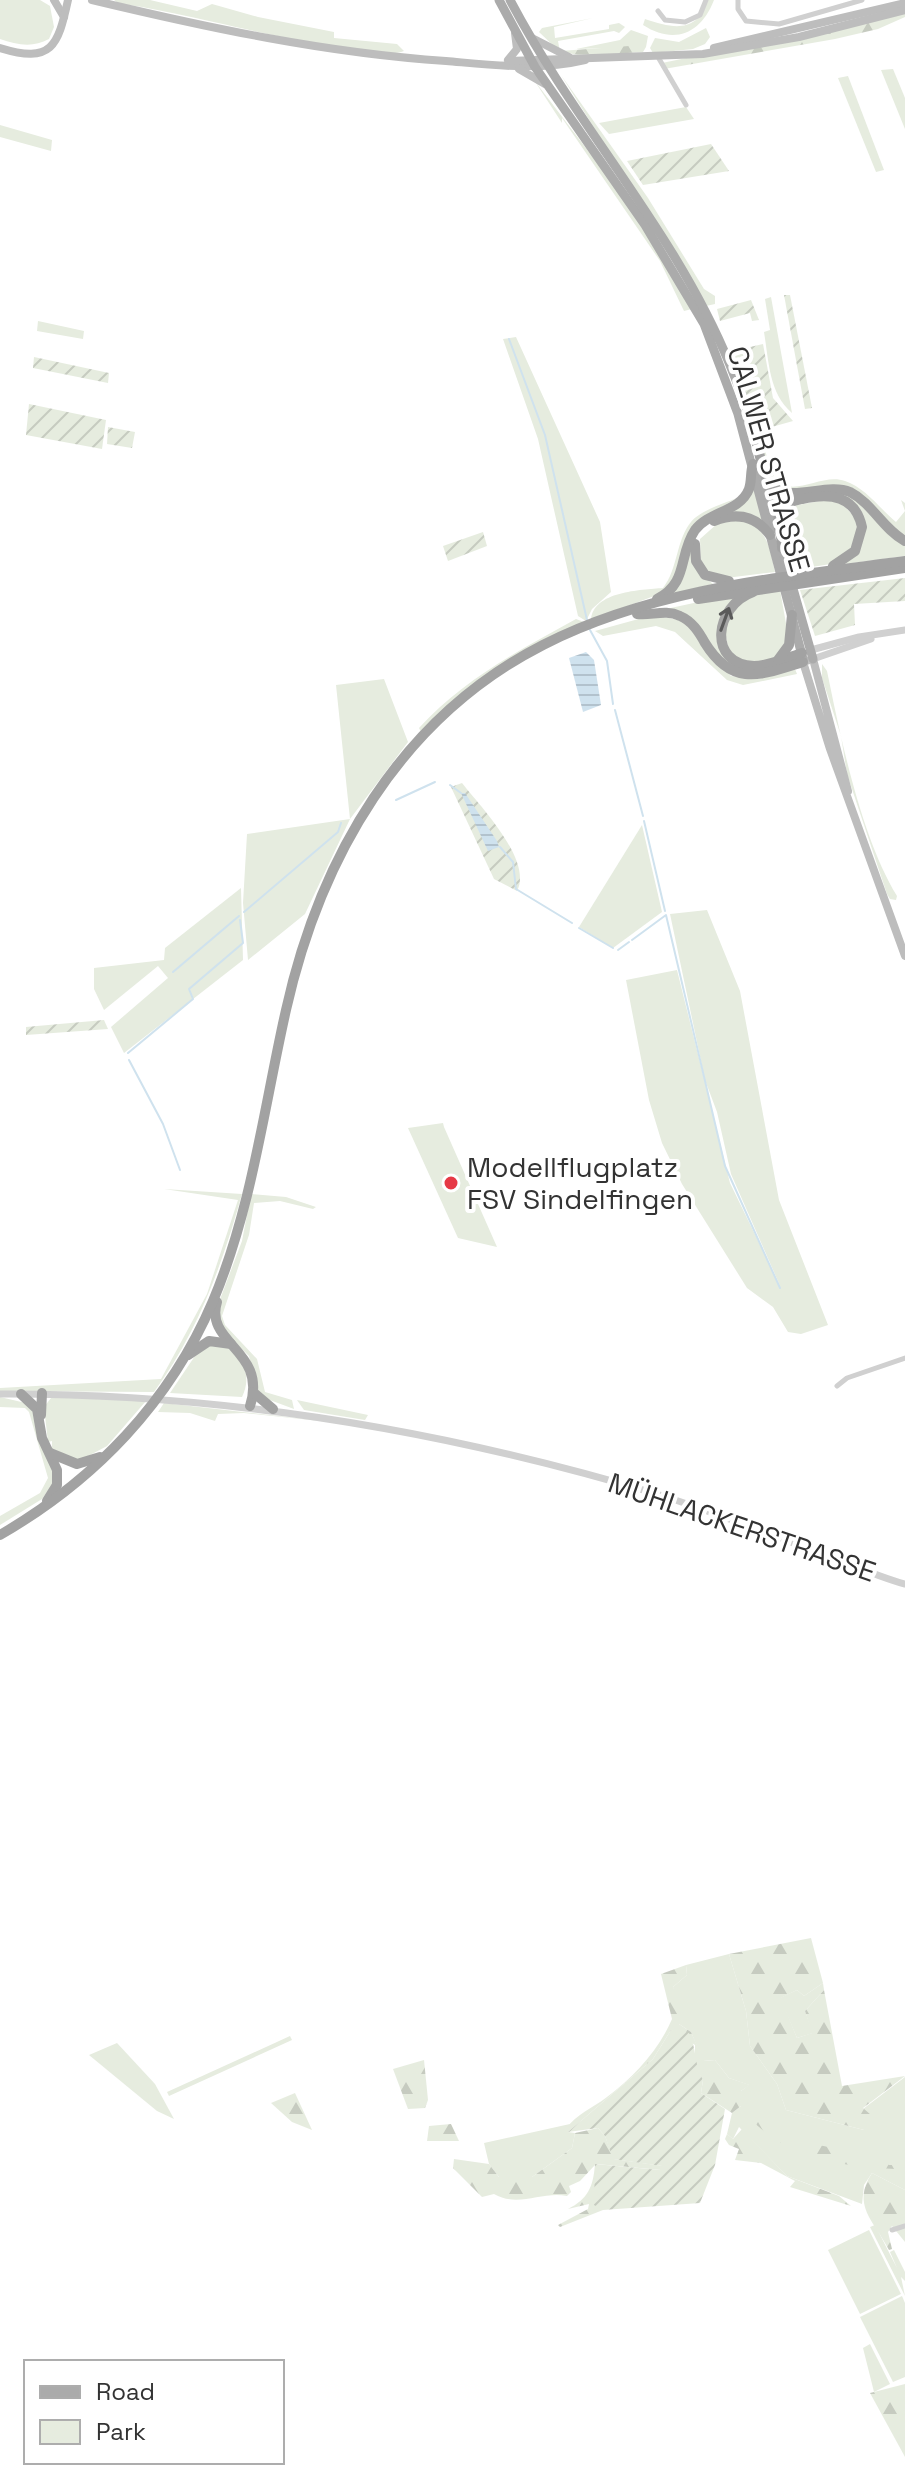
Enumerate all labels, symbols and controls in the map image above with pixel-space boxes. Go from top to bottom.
street label: CALWER STRASSE [720,342,818,576]
one-way arrow [719,607,734,632]
place label: Modellflugplatz FSV Sindelfingen [467,1149,693,1217]
marker: Modellflugplatz FSV Sindelfingen [442,1174,460,1192]
street label: MÜHLACKERSTRASSE [604,1464,880,1590]
legend [24,2360,284,2464]
text: Road [96,2376,155,2407]
text: Park [96,2416,146,2447]

